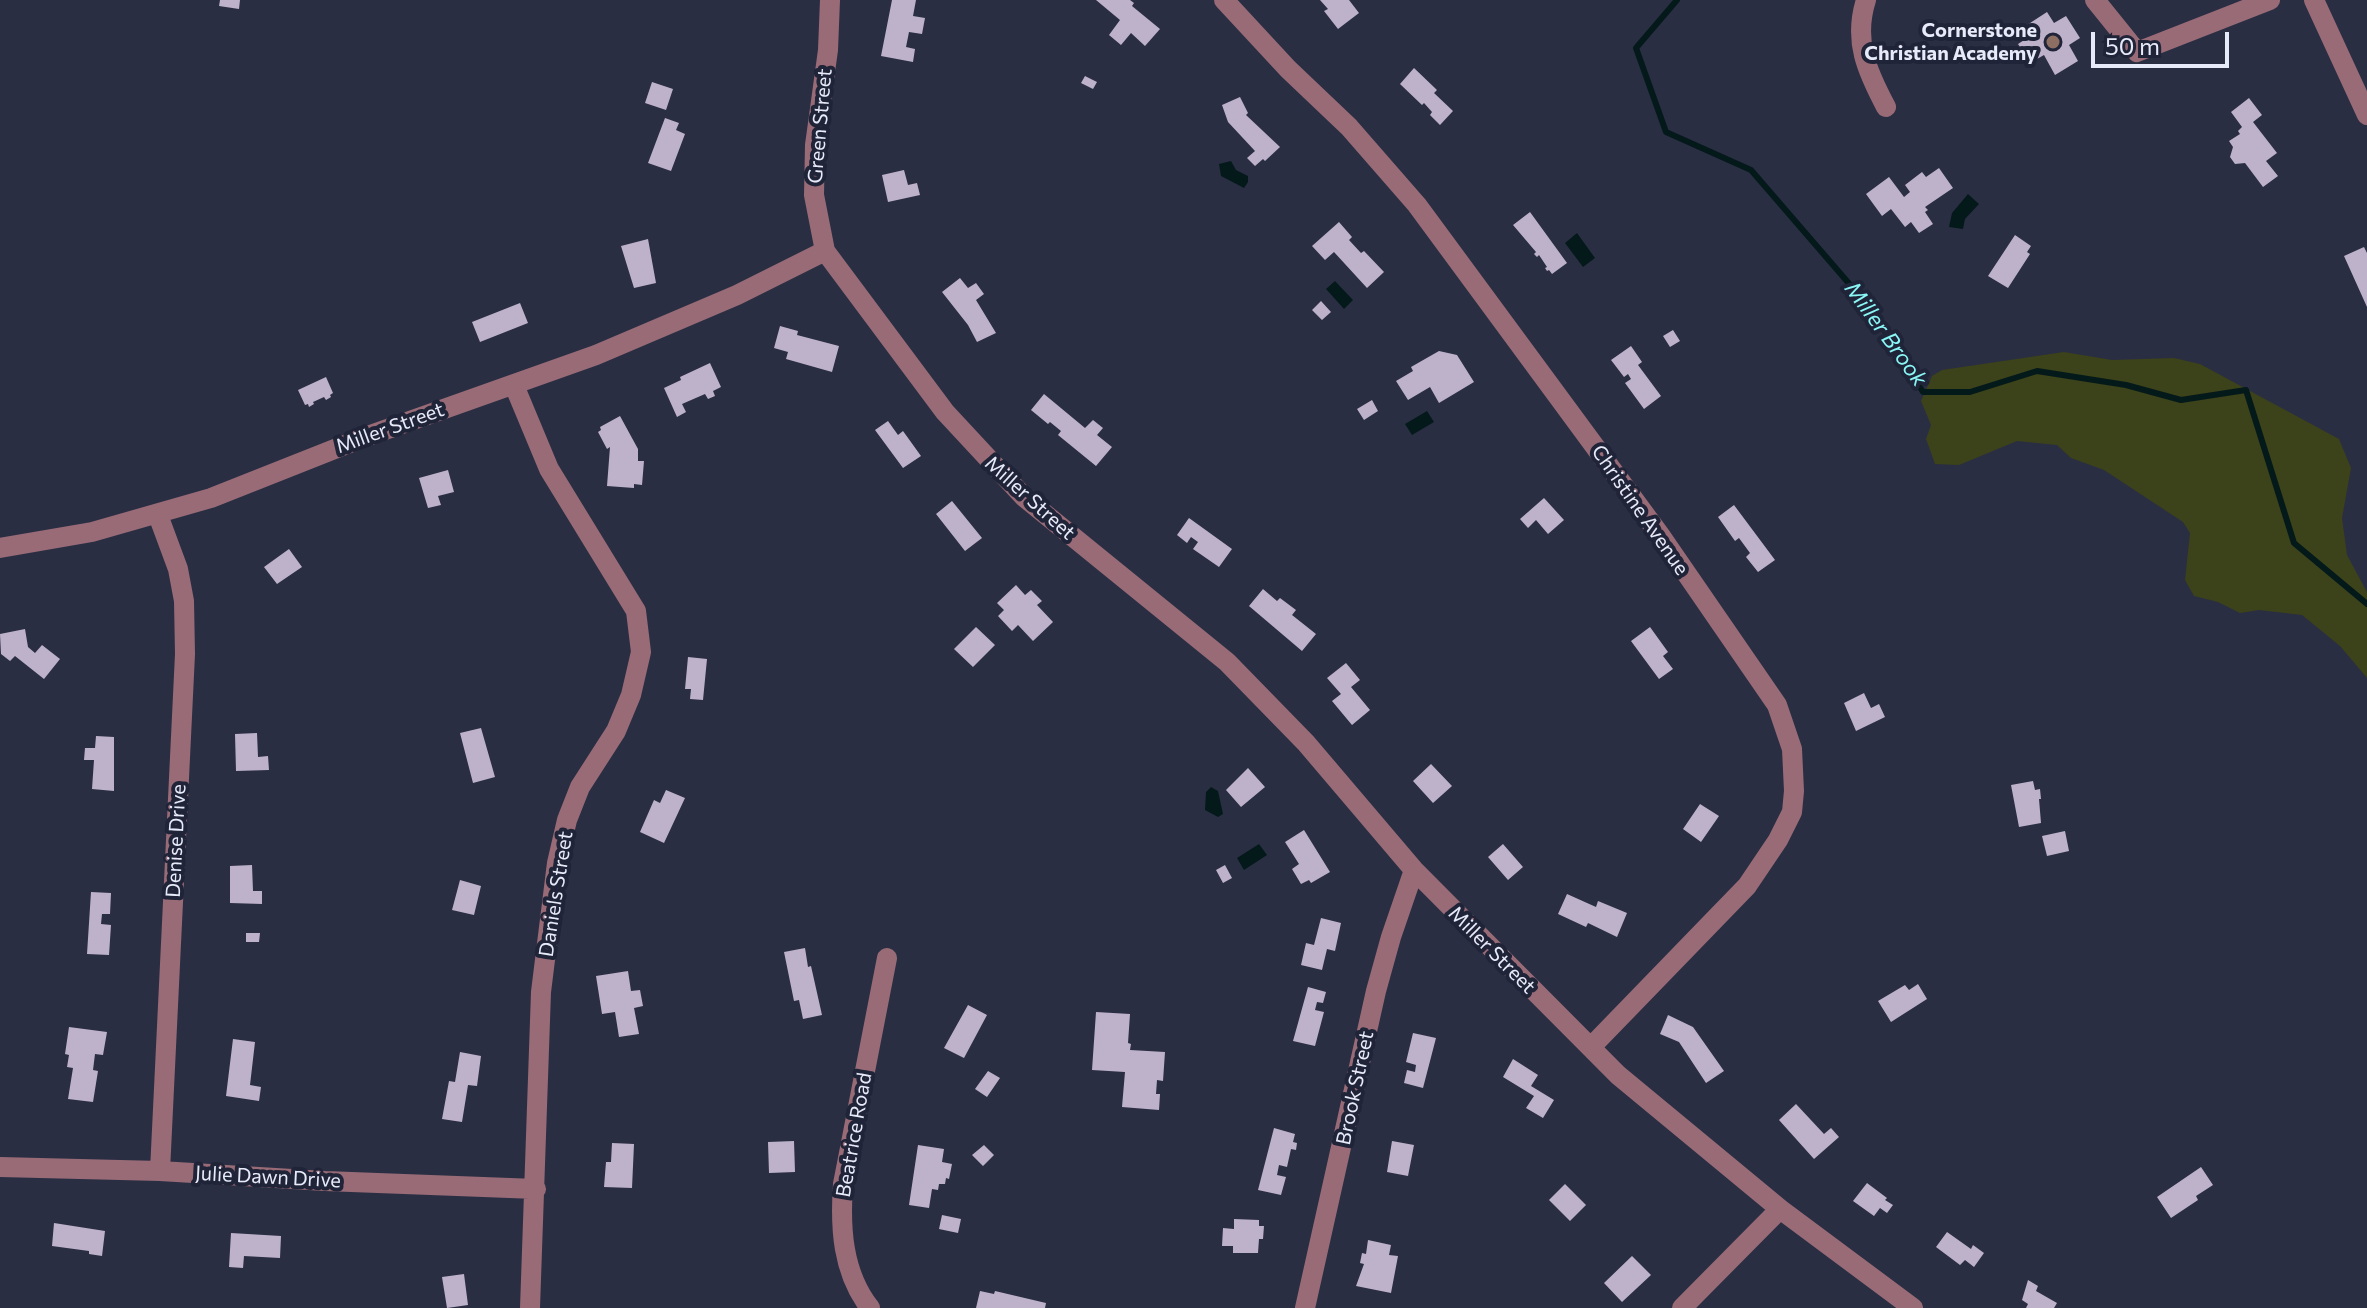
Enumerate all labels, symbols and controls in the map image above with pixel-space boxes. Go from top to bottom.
scale bar [2095,16,2233,66]
place label: Cornerstone Christian Academy [1864,18,2037,65]
text: 50 m [2105,31,2160,60]
marker: Cornerstone Christian Academy [2044,33,2062,51]
street label: Green Street [803,68,837,184]
water label: Miller Brook [1839,276,1933,392]
street label: Miller Street [333,397,447,459]
street label: Christine Avenue [1586,440,1694,580]
street label: Miller Street [980,451,1080,545]
street label: Denise Drive [161,784,191,898]
street label: Daniels Street [534,829,578,959]
street label: Miller Street [1443,901,1541,999]
street label: Brook Street [1331,1029,1379,1147]
street label: Beatrice Road [831,1071,877,1199]
street label: Julie Dawn Drive [194,1161,342,1193]

